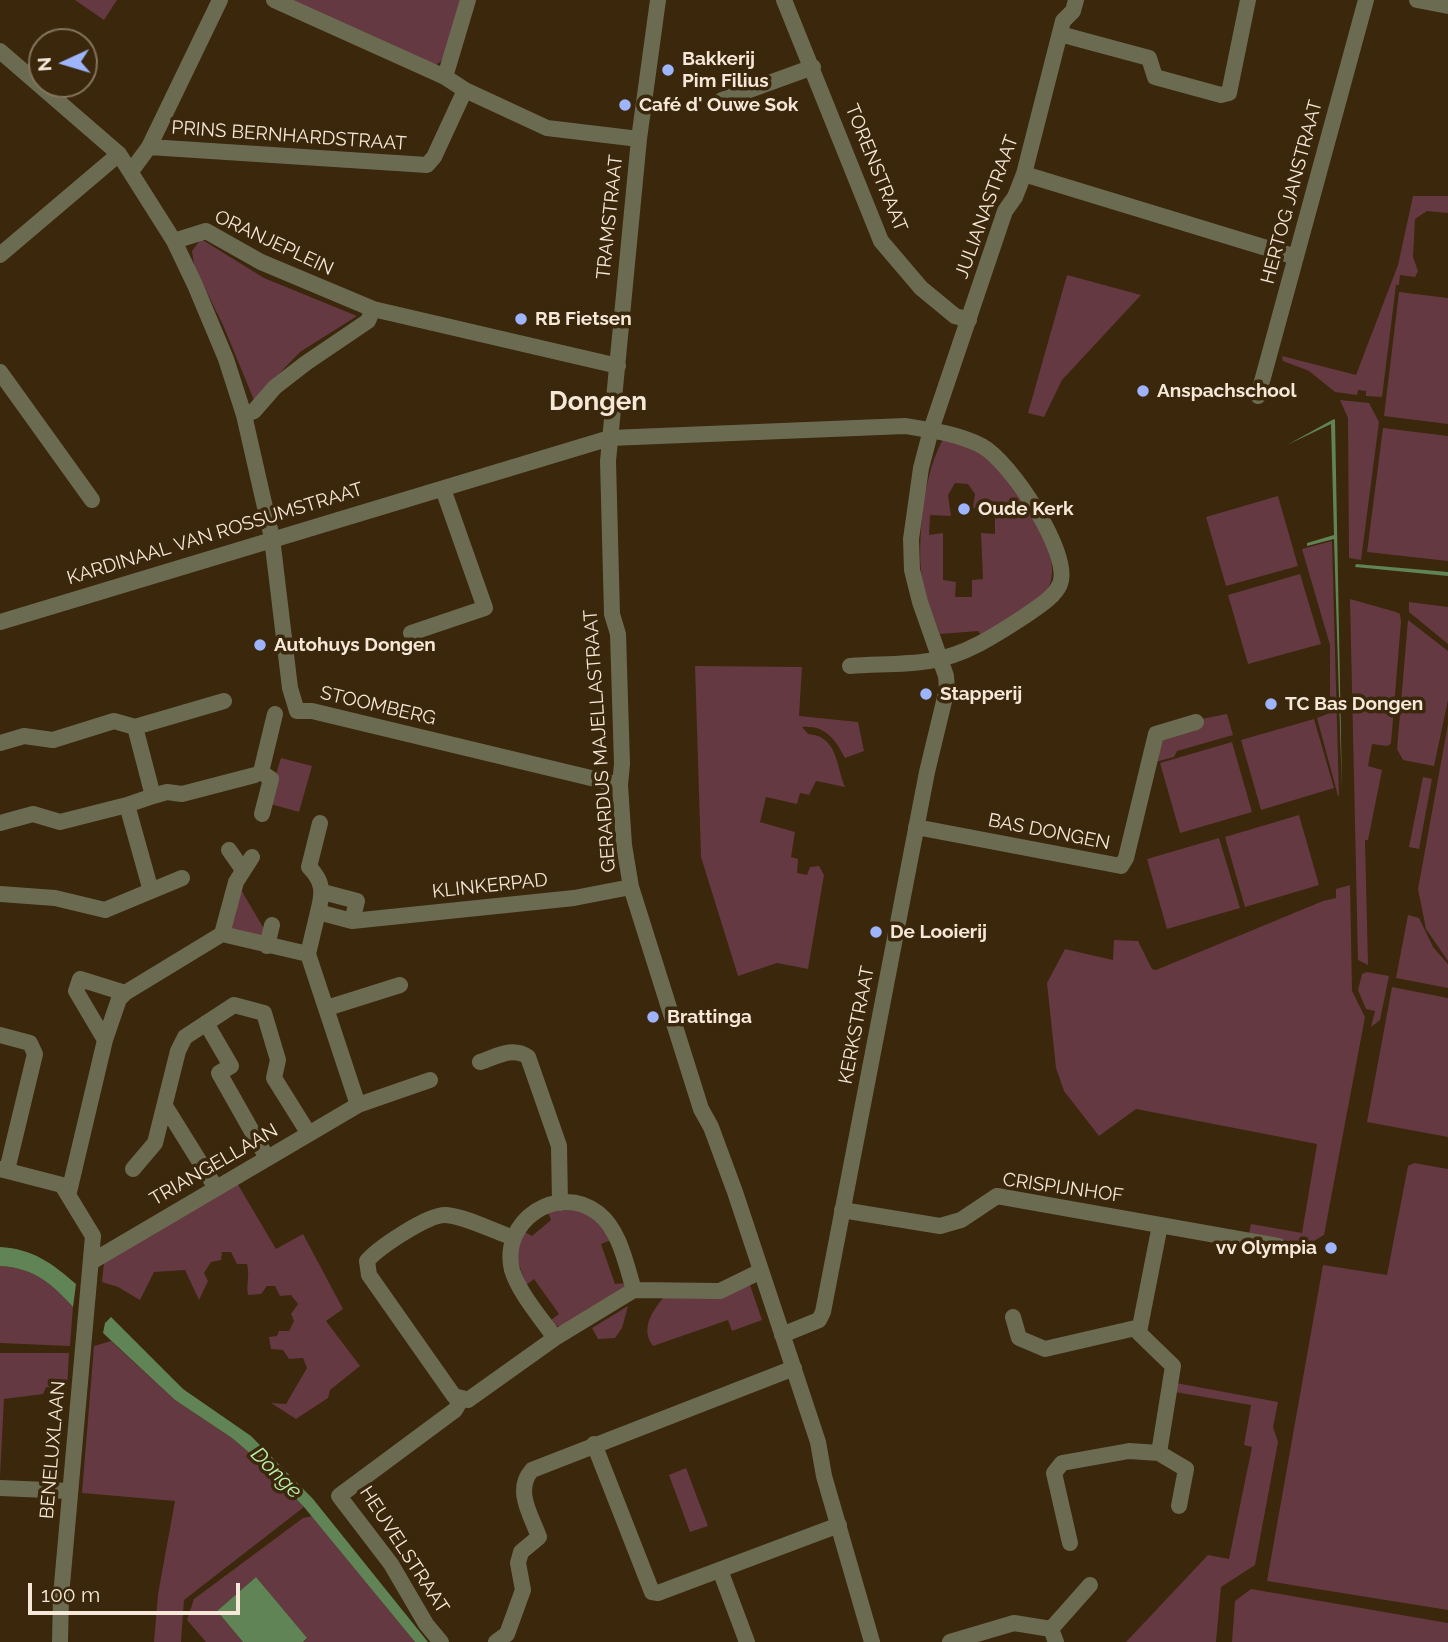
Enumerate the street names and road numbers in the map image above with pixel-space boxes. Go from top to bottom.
street label: HERTOG JANSTRAAT [1256,98,1328,286]
street label: TORENSTRAAT [840,101,912,235]
street label: PRINS BERNHARDSTRAAT [171,116,407,156]
street label: JULIANASTRAAT [950,132,1024,282]
street label: TRAMSTRAAT [592,154,628,280]
street label: ORANJEPLEIN [211,205,337,281]
street label: KARDINAAL VAN ROSSUMSTRAAT [64,478,366,590]
street label: GERARDUS MAJELLASTRAAT [579,609,621,873]
street label: STOOMBERG [318,682,438,730]
street label: BAS DONGEN [986,809,1112,855]
street label: KLINKERPAD [431,869,549,903]
street label: KERKSTRAAT [834,964,880,1086]
street label: TRIANGELLAAN [146,1119,282,1211]
street label: CRISPIJNHOF [1001,1168,1125,1208]
street label: BENELUXLAAN [36,1380,70,1520]
street label: HEUVELSTRAAT [354,1482,454,1618]

